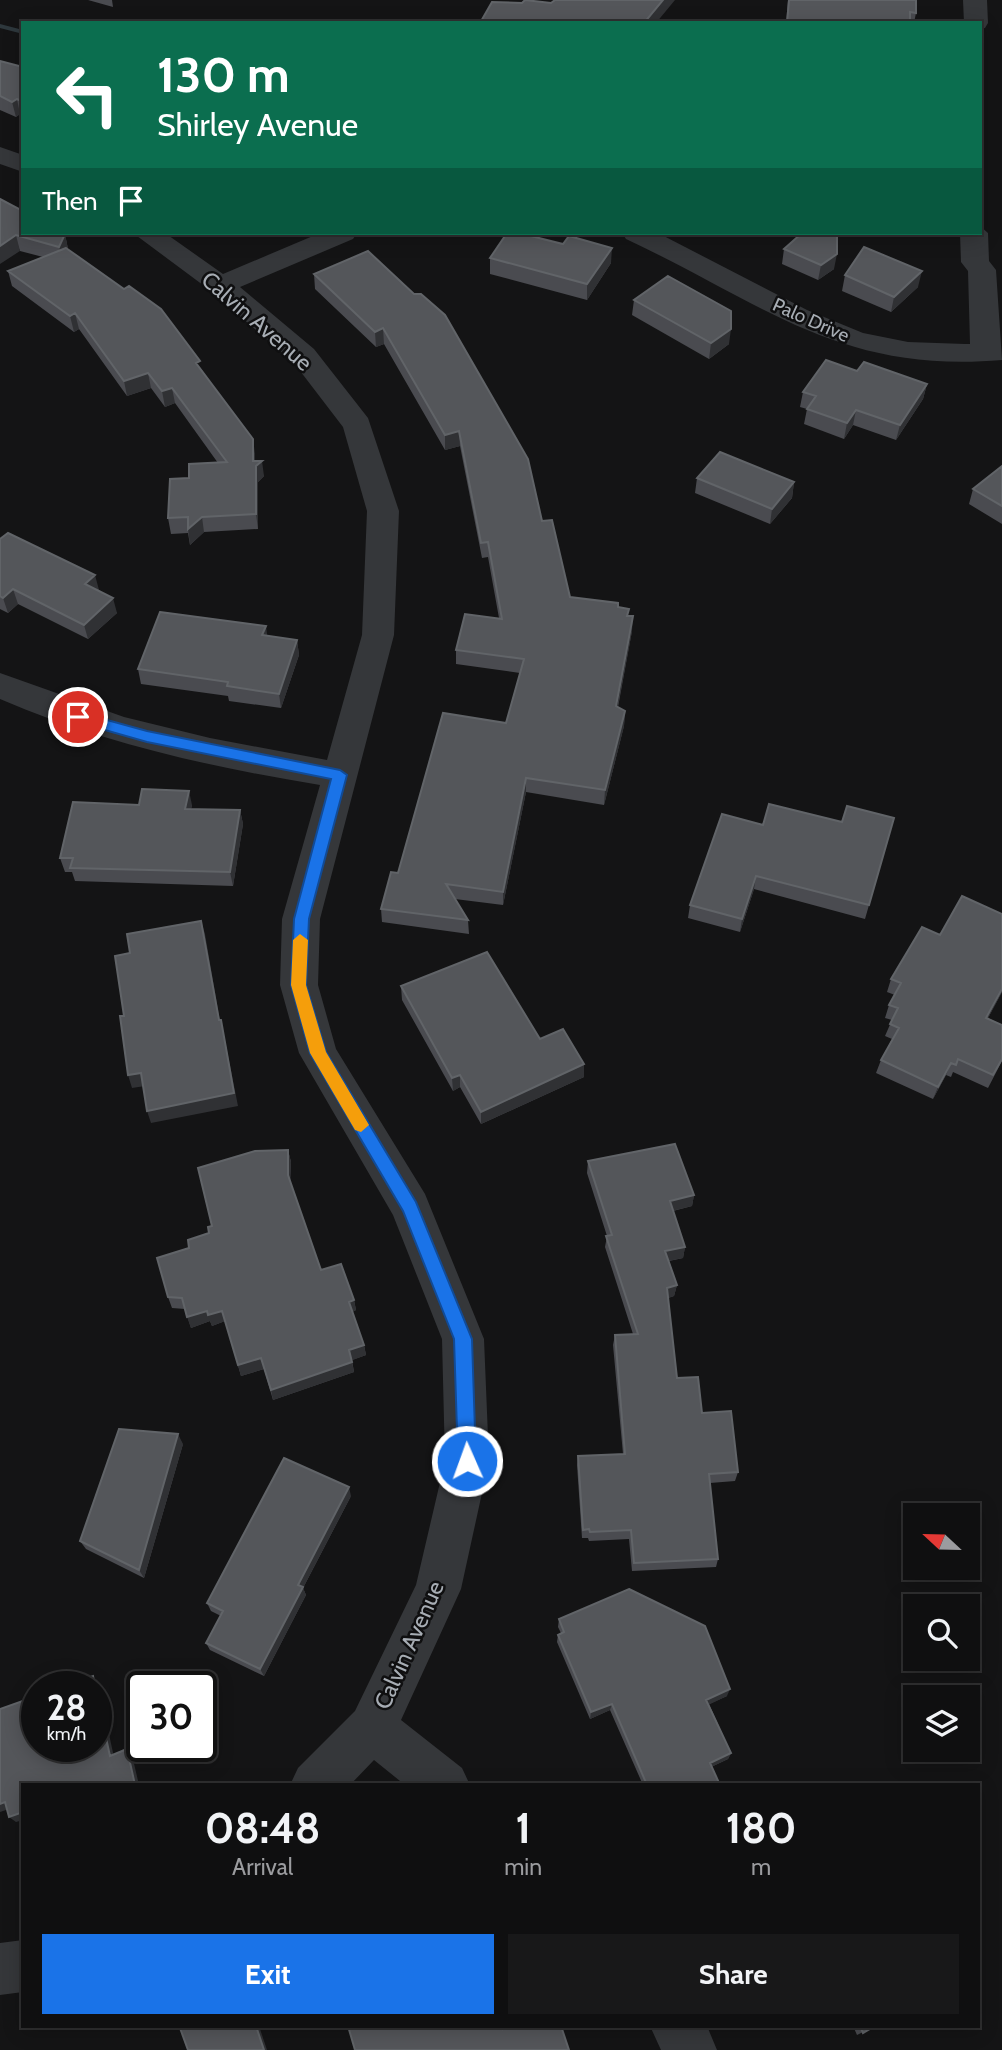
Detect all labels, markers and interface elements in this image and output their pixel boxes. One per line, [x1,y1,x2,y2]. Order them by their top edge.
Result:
text: 130 m [157,45,290,104]
icon: left [42,49,133,140]
text: Shirley Avenue [157,105,358,144]
icon: arrive [112,182,150,220]
text: Then [42,185,98,217]
street label: Calvin Avenue [196,265,318,377]
street label: Palo Drive [769,293,853,347]
pin [48,687,108,747]
icon: arrive [59,698,97,736]
position arrow [430,1424,504,1498]
north arrow [903,1503,980,1580]
map controls [903,1503,980,1762]
street label: Calvin Avenue [368,1576,450,1714]
button: search [903,1594,980,1671]
speed limit sign: 30 [126,1671,217,1762]
button: layers [903,1685,980,1762]
text: 28 [47,1686,86,1729]
text: km/h [47,1723,86,1745]
text: 08:48 [205,1802,320,1854]
text: 1 [515,1802,531,1854]
text: 180 [726,1802,796,1854]
text: Arrival [232,1853,293,1881]
text: min [504,1853,542,1881]
text: m [751,1853,771,1881]
button: Exit [42,1934,494,2014]
button: Share [508,1934,959,2014]

